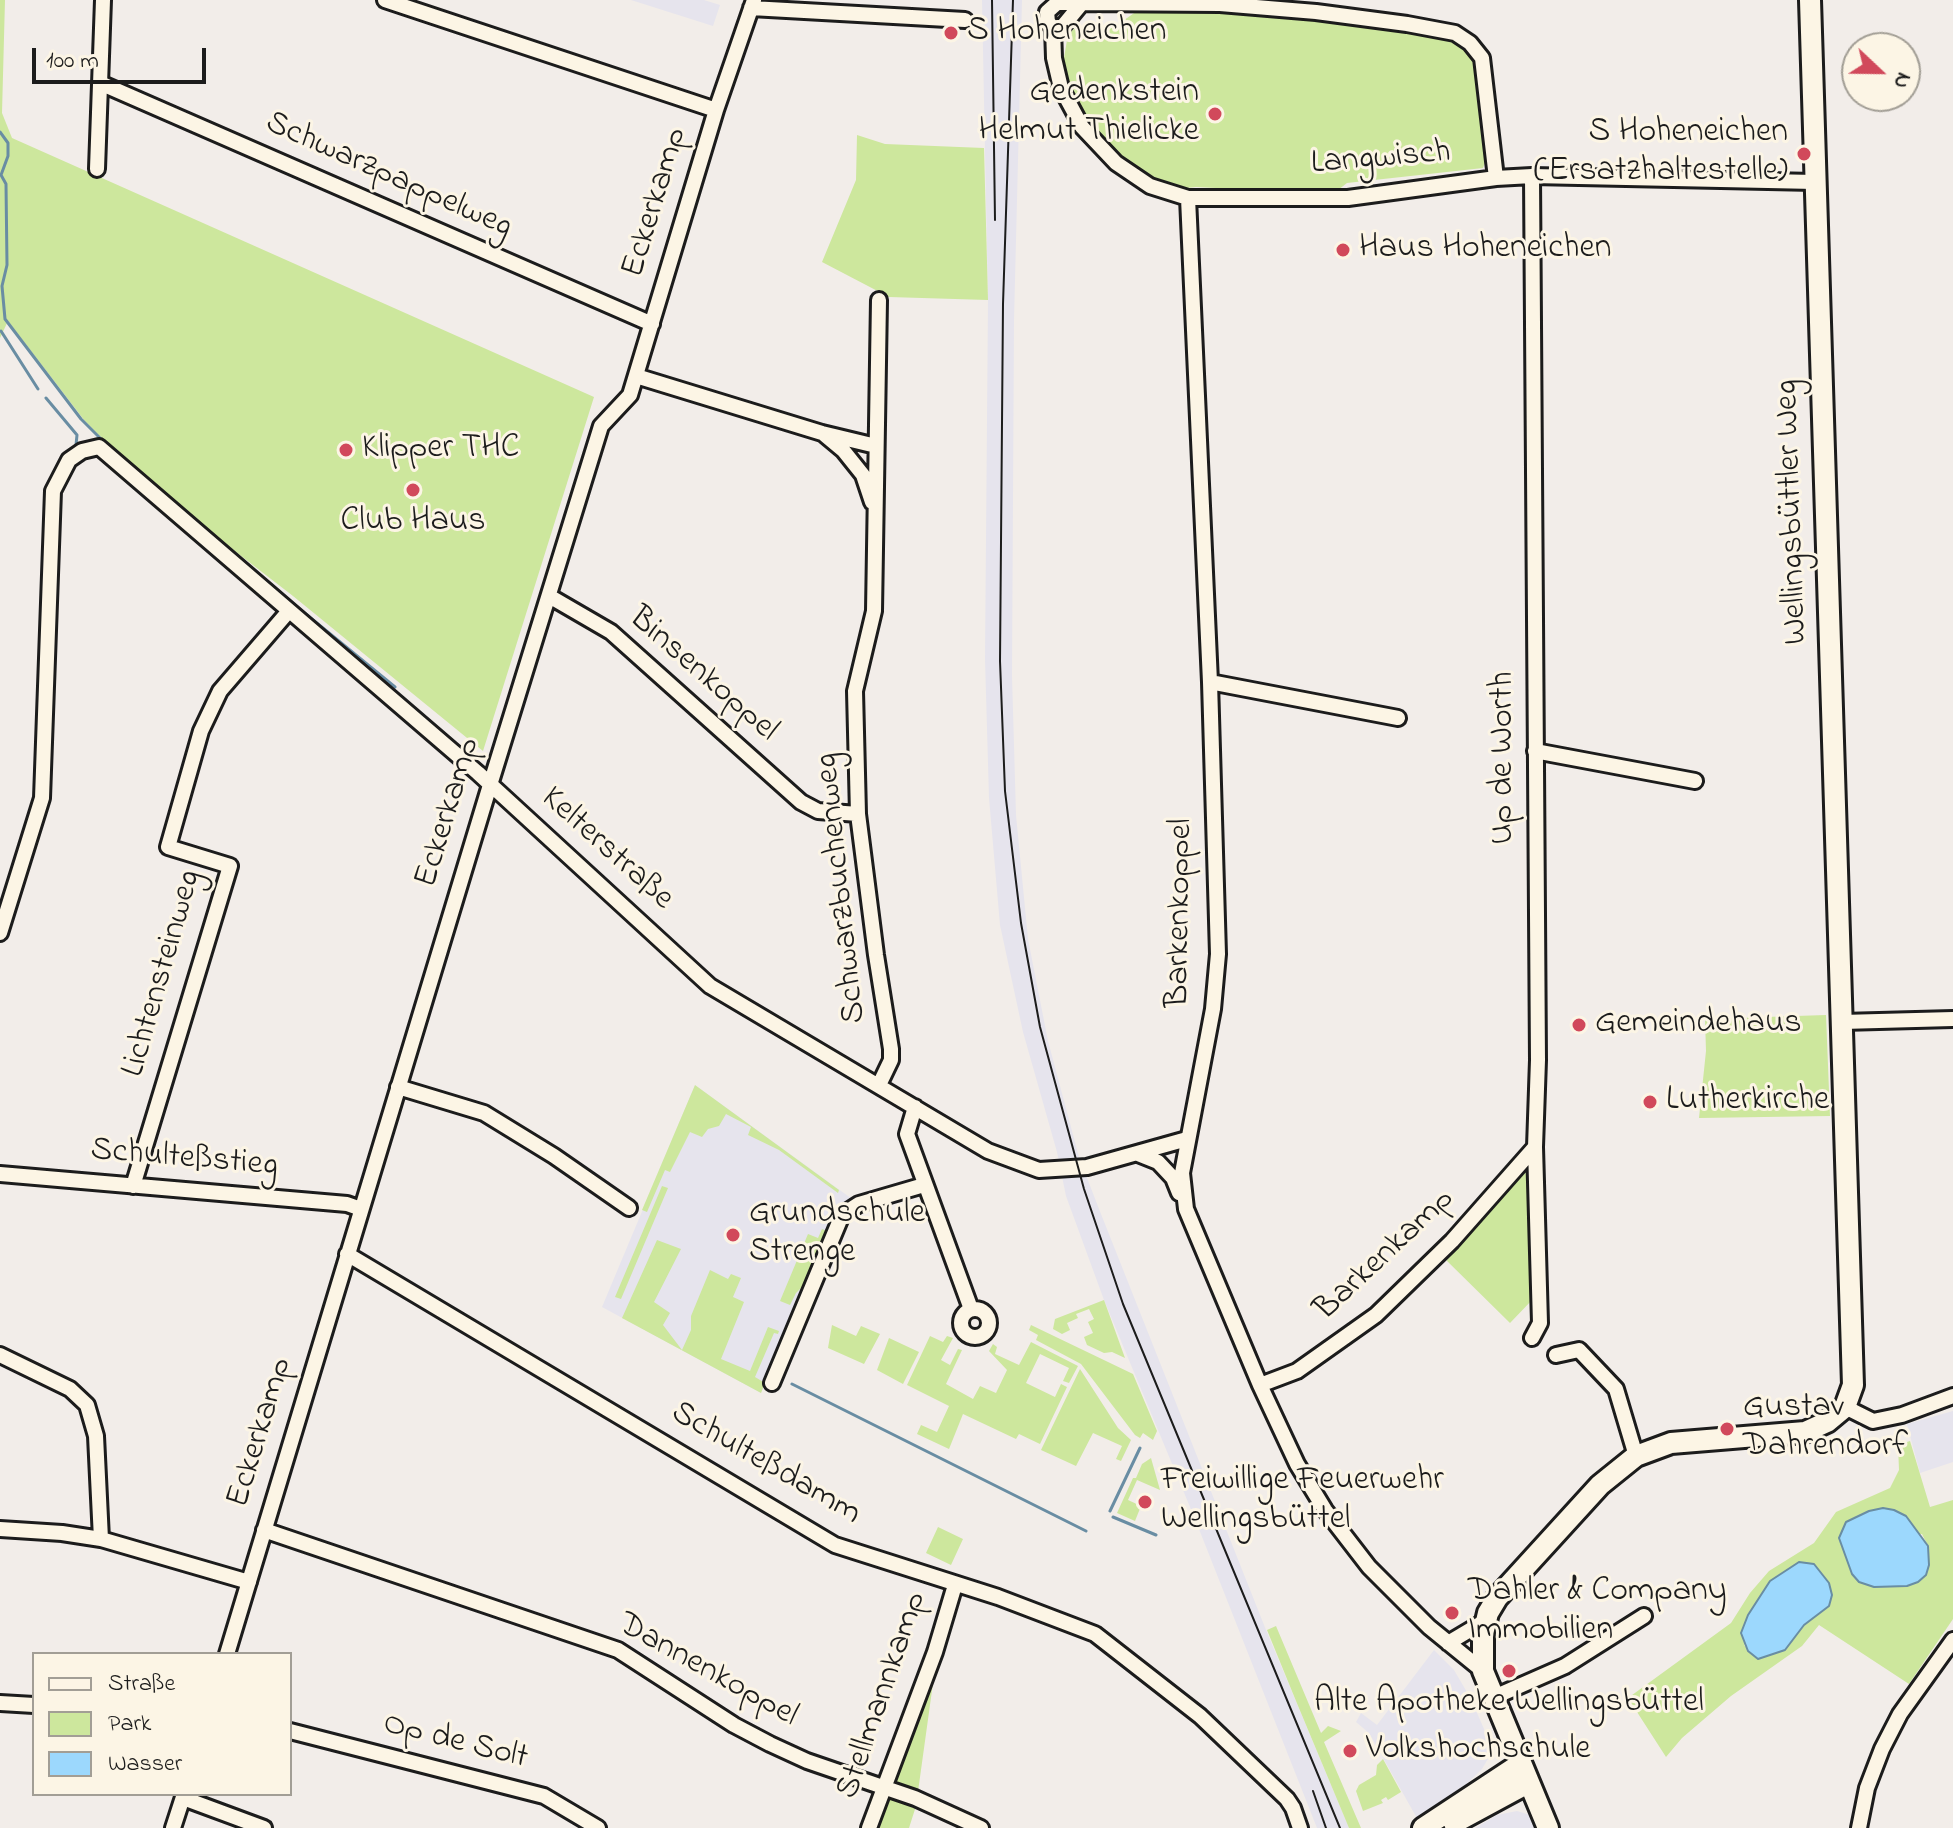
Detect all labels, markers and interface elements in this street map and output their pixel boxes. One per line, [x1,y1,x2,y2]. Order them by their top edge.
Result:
place label: S Hoheneichen [967,13,1166,53]
marker: S Hoheneichen [942,24,960,42]
scale bar [36,32,210,82]
north arrow [1841,32,1921,112]
text: 100 m [46,44,99,79]
text: N [1884,67,1919,93]
place label: Gedenkstein Helmut Thielicke [979,74,1199,154]
street label: Schwarzpappelweg [258,104,518,250]
marker: Gedenkstein Helmut Thielicke [1206,105,1224,123]
place label: S Hoheneichen (Ersatzhaltestelle) [1534,114,1788,194]
street label: Eckerkamp [615,123,699,283]
street label: Langwisch [1309,134,1453,186]
marker: S Hoheneichen (Ersatzhaltestelle) [1795,145,1813,163]
place label: Haus Hoheneichen [1359,230,1611,270]
marker: Haus Hoheneichen [1334,241,1352,259]
street label: Wellingsbüttler Weg [1769,379,1819,645]
place label: Klipper THC [362,430,519,470]
marker: Klipper THC [337,441,355,459]
marker: Club Haus [404,481,422,499]
place label: Club Haus [341,503,485,543]
street label: Binsenkoppel [619,600,785,752]
street label: Up de Worth [1485,671,1525,845]
street label: Eckerkamp [408,733,492,893]
street label: Schwarzbuchenweg [809,751,877,1025]
street label: Kelterstraße [531,780,681,920]
street label: Barkenkoppel [1160,818,1204,1008]
street label: Lichtensteinweg [115,866,213,1082]
place label: Gemeindehaus [1595,1005,1802,1045]
marker: Gemeindehaus [1570,1016,1588,1034]
place label: Lutherkirche [1666,1082,1829,1122]
marker: Lutherkirche [1641,1093,1659,1111]
street label: Schulteßstieg [89,1131,279,1189]
street label: Barkenkamp [1307,1181,1465,1331]
place label: Grundschule Strenge [749,1195,925,1274]
marker: Grundschule Strenge [724,1226,742,1244]
street label: Eckerkamp [220,1353,304,1513]
place label: Gustav Dahrendorf [1743,1389,1908,1468]
street label: Schulteßdamm [663,1394,867,1536]
marker: Gustav Dahrendorf [1718,1420,1736,1438]
place label: Freiwillige Feuerwehr Wellingsbüttel [1161,1462,1444,1542]
marker: Freiwillige Feuerwehr Wellingsbüttel [1136,1493,1154,1511]
place label: Dahler & Company Immobilien [1468,1573,1727,1652]
street label: Stellmannkamp [829,1587,939,1805]
marker: Dahler & Company Immobilien [1443,1604,1461,1622]
street label: Dannenkoppel [610,1606,804,1738]
legend [32,1652,292,1796]
marker: Alte Apotheke Wellingsbüttel [1500,1662,1518,1680]
text: Straße [108,1667,175,1702]
place label: Alte Apotheke Wellingsbüttel [1314,1684,1704,1724]
street label: Op de Solt [378,1705,532,1781]
text: Park [108,1707,151,1742]
place label: Volkshochschule [1366,1731,1590,1771]
marker: Volkshochschule [1341,1742,1359,1760]
text: Wasser [108,1747,182,1782]

